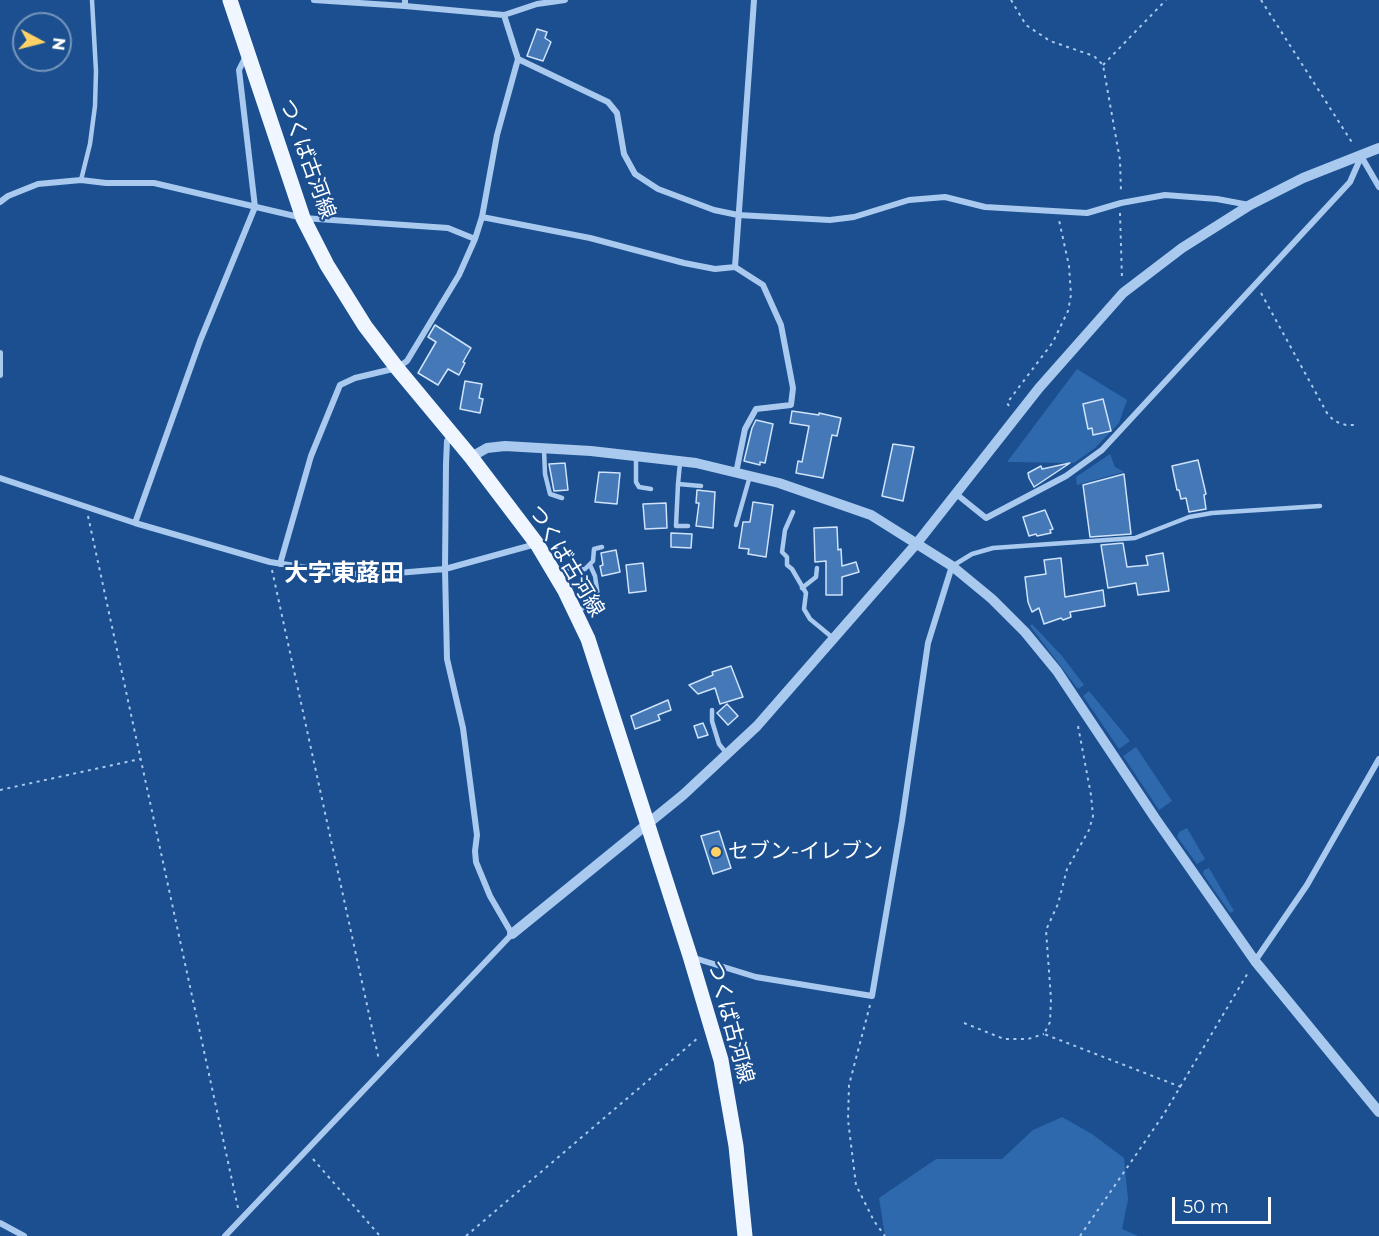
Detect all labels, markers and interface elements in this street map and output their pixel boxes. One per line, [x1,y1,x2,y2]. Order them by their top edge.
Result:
north arrow [12,12,72,72]
text: N [48,36,69,52]
street label: つくば古河線 [274,95,340,223]
street label: つくば古河線 [523,501,609,621]
district label: 大字東蕗田 [284,560,404,588]
place label: セブン-イレブン [728,839,883,865]
marker: セブン-イレブン [709,845,723,859]
street label: つくば古河線 [702,958,758,1086]
scale bar [1175,1185,1274,1223]
text: 50 m [1183,1196,1229,1218]

